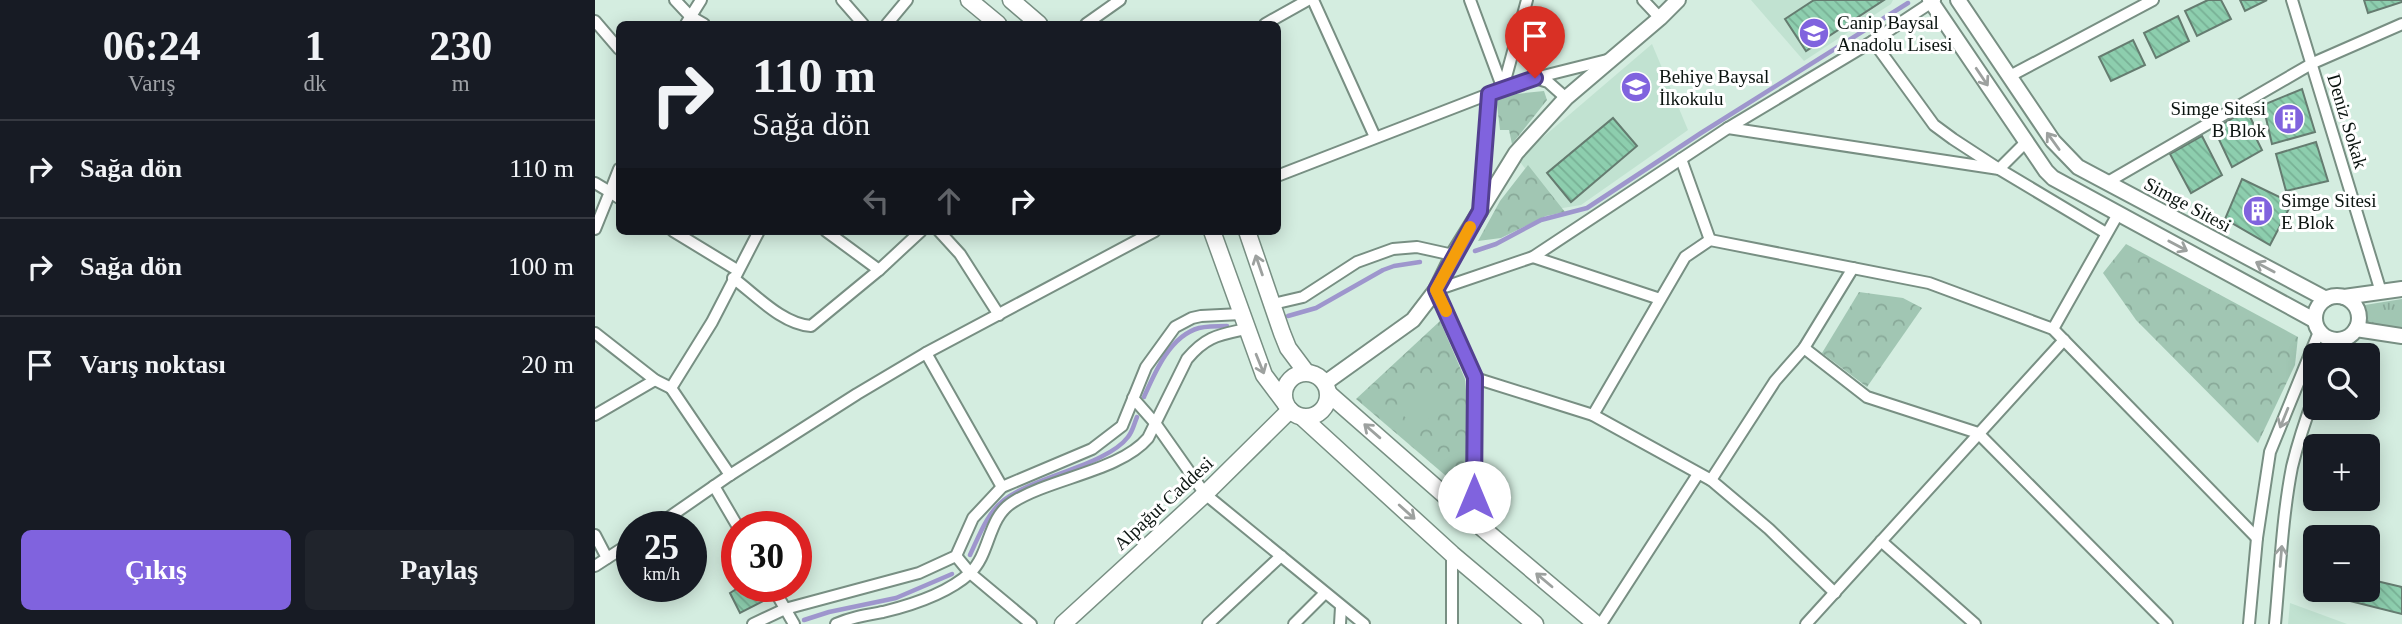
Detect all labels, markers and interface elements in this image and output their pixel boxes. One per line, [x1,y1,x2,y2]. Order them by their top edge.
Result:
pin [1505,6,1565,78]
place label: Canip Baysal Anadolu Lisesi [1837,12,1953,55]
school or university icon: Canip Baysal Anadolu Lisesi [1797,16,1831,50]
icon: arrive [1516,17,1554,55]
text: 06:24 [103,23,201,69]
text: 1 [305,23,326,69]
text: 230 [429,23,492,69]
text: 110 m [752,48,876,103]
icon: right [637,49,728,140]
place label: Behiye Baysal İlkokulu [1659,66,1769,109]
one-way arrow [1974,67,1989,86]
school or university icon: Behiye Baysal İlkokulu [1619,70,1653,104]
text: Varış [128,71,175,96]
text: dk [304,71,327,96]
text: m [452,71,470,96]
street label: Deniz Sokak [2323,71,2372,171]
place label: Simge Sitesi B Blok [2170,98,2266,141]
building icon: Simge Sitesi B Blok [2272,102,2306,136]
text: Sağa dön [752,106,870,142]
one-way arrow [2046,132,2061,151]
icon: right [21,150,59,188]
text: Sağa dön [80,154,182,183]
text: 110 m [509,154,574,183]
street label: Simge Sitesi [2141,173,2235,236]
icon: left [857,182,895,220]
icon: ahead [930,182,968,220]
icon: right [1003,182,1041,220]
place label: Simge Sitesi E Blok [2281,190,2377,233]
building icon: Simge Sitesi E Blok [2241,194,2275,228]
one-way arrow [2167,240,2188,253]
icon: right [21,248,59,286]
text: Sağa dön [80,252,182,281]
text: 100 m [508,252,574,281]
one-way arrow [1252,255,1264,277]
one-way arrow [2256,260,2276,274]
map controls [2303,343,2380,602]
button: search [2303,343,2380,420]
icon: arrive [21,346,59,384]
text: Varış noktası [80,350,226,379]
text: 20 m [521,350,574,379]
one-way arrow [1255,353,1268,375]
one-way arrow [2277,406,2290,428]
one-way arrow [1363,423,1381,439]
button: + [2303,434,2380,511]
street label: Alpağut Caddesi [1110,452,1217,554]
position arrow [1437,460,1511,534]
one-way arrow [1398,504,1415,521]
speed limit sign: 30 [721,511,812,602]
button: − [2303,525,2380,602]
text: 25 [644,528,679,567]
button: Çıkış [21,530,291,610]
button: Paylaş [305,530,574,610]
one-way arrow [2275,545,2288,568]
text: km/h [643,564,680,584]
one-way arrow [1535,572,1553,588]

